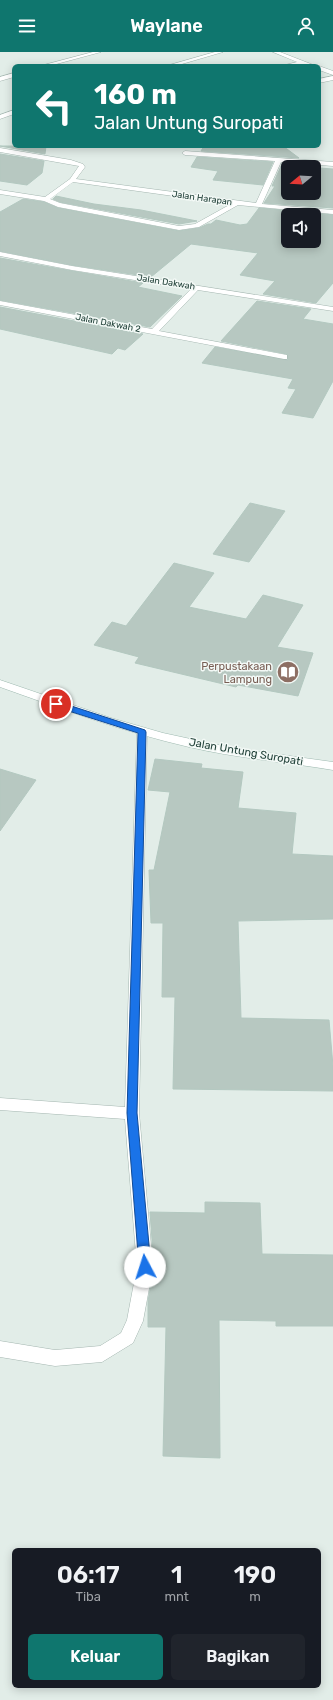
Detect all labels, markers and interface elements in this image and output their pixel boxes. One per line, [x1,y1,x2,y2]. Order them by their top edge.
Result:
icon: menu [16,15,38,37]
text: Waylane [130,15,203,37]
icon: person [295,15,317,37]
text: 160 m [94,78,177,111]
icon: left [28,80,80,132]
text: Jalan Untung Suropati [94,112,283,134]
north arrow [281,160,321,200]
map controls [281,160,321,248]
street label: Jalan Harapan [171,189,233,207]
button: sound [281,208,321,248]
street label: Jalan Dakwah [136,272,196,292]
street label: Jalan Dakwah 2 [75,312,141,334]
library icon: Perpustakaan Lampung [275,659,301,685]
place label: Perpustakaan Lampung [201,660,272,686]
pin [39,687,73,721]
icon: arrive [45,693,67,715]
street label: Jalan Untung Suropati [188,736,304,768]
position arrow [124,1246,166,1288]
text: 06:17 [57,1561,120,1589]
text: 1 [171,1561,182,1589]
text: 190 [234,1561,276,1589]
text: Tiba [75,1589,101,1604]
text: mnt [164,1589,189,1604]
text: m [249,1589,261,1604]
button: Keluar [28,1634,163,1680]
button: Bagikan [171,1634,305,1680]

